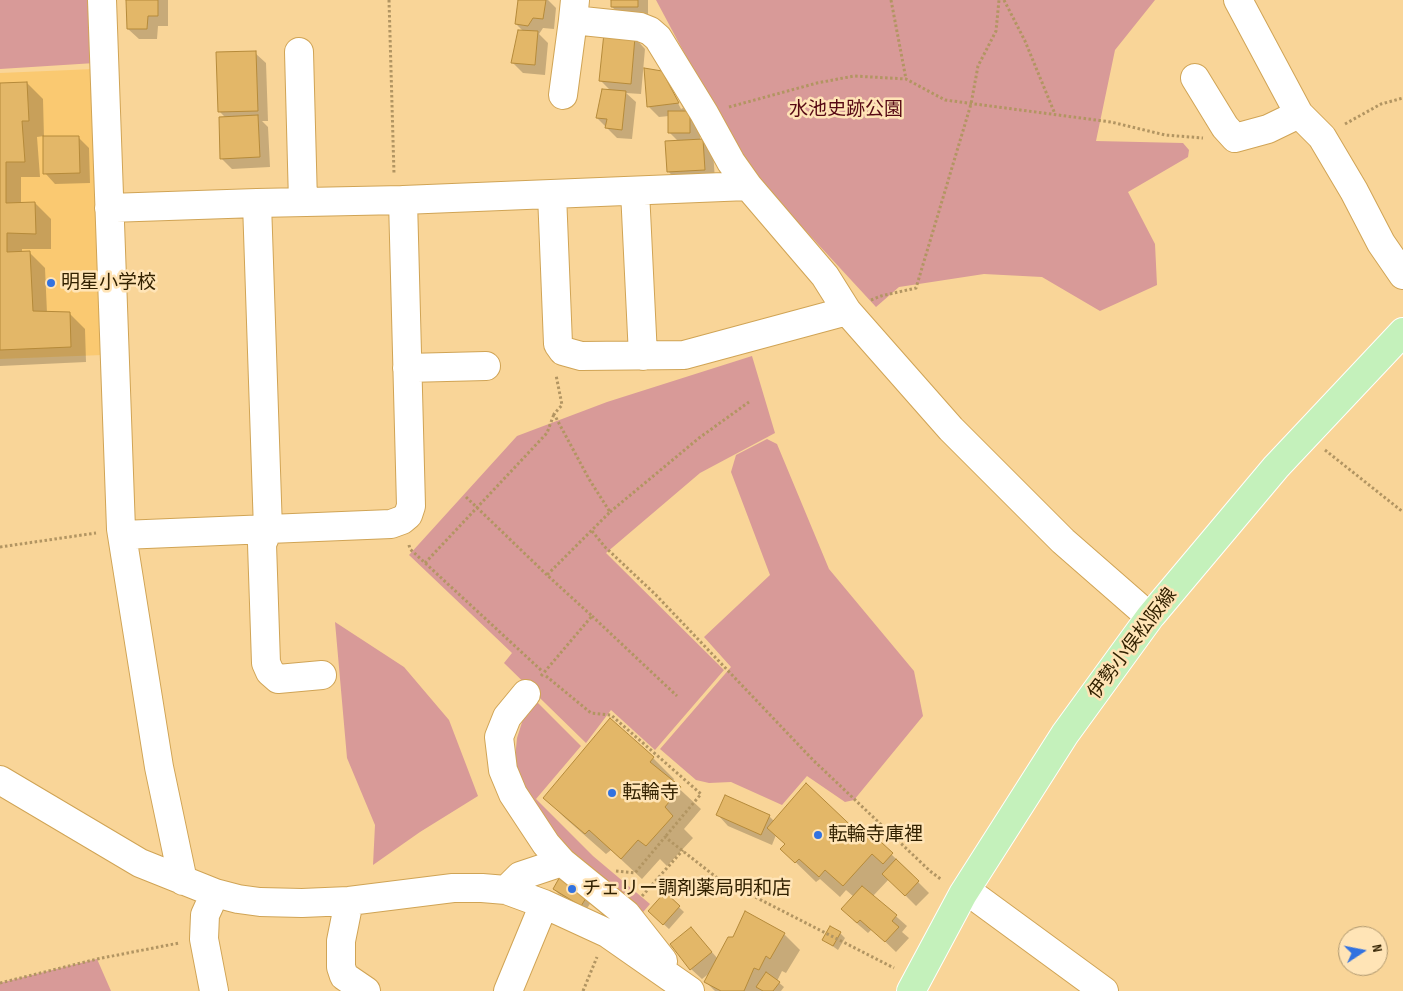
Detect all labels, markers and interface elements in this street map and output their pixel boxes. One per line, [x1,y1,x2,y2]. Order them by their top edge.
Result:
park label: 水池史跡公園 [789,99,903,121]
place label: 明星小学校 [61,272,156,294]
marker: 明星小学校 [45,277,57,289]
street label: 伊勢小俣松阪線 [1084,584,1182,704]
place label: 転輪寺 [622,782,679,804]
marker: 転輪寺 [606,787,618,799]
place label: 転輪寺庫裡 [828,824,923,846]
marker: 転輪寺庫裡 [812,829,824,841]
place label: チェリー調剤薬局明和店 [582,878,791,900]
marker: チェリー調剤薬局明和店 [566,883,578,895]
north arrow [1338,926,1388,976]
text: N [1368,943,1386,954]

